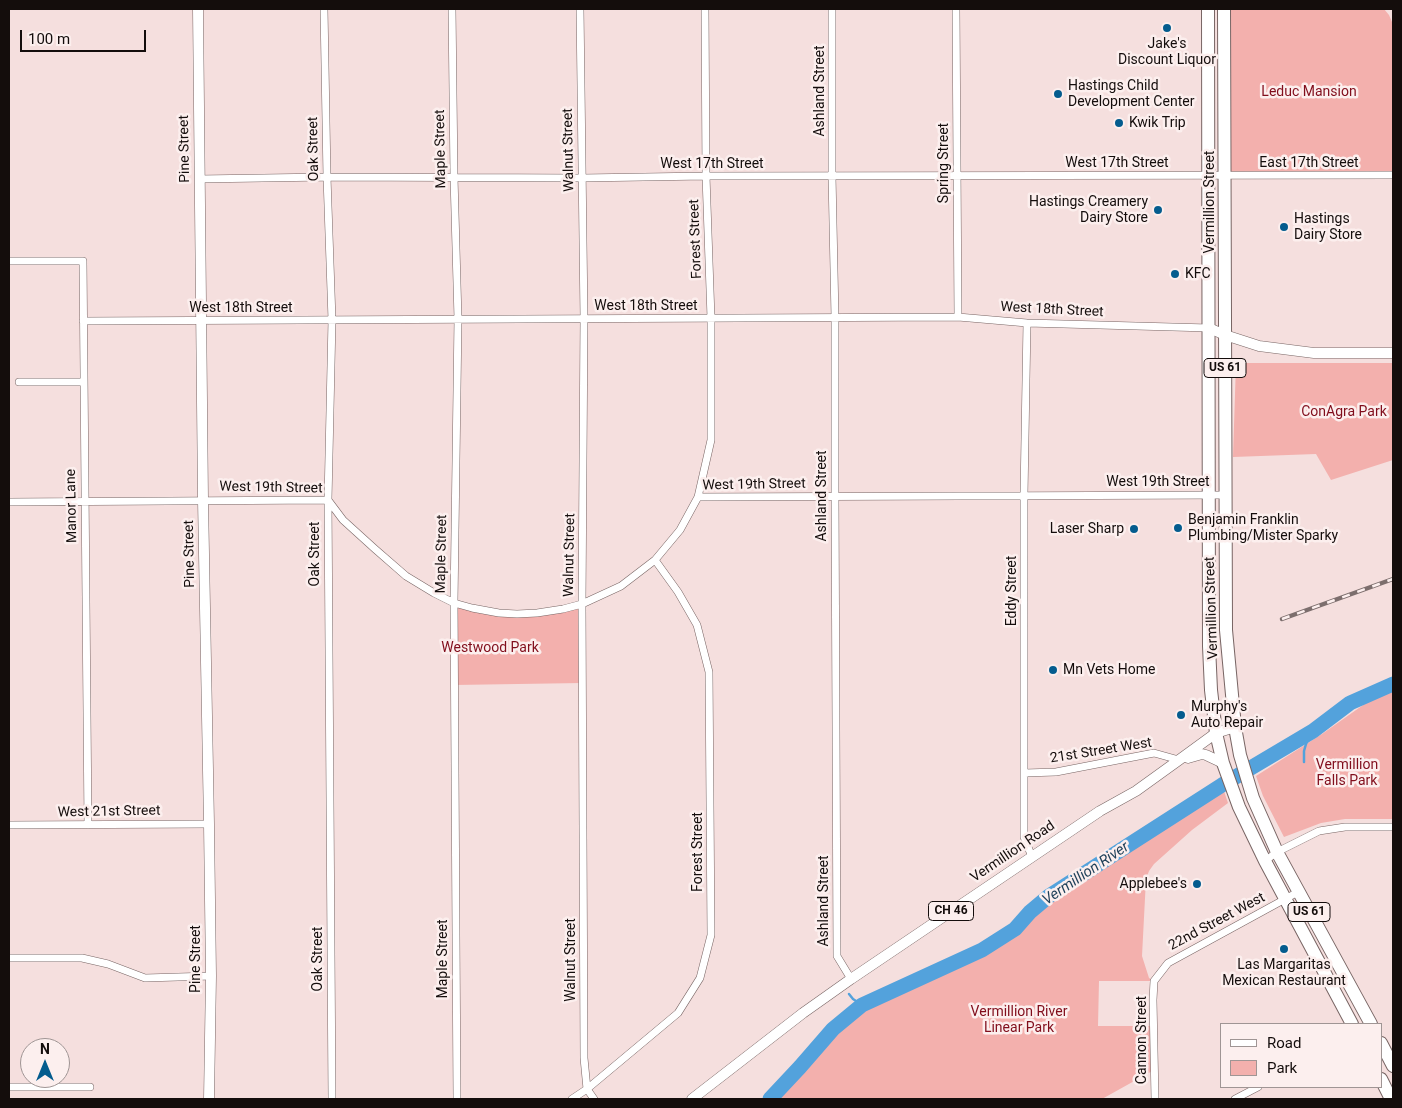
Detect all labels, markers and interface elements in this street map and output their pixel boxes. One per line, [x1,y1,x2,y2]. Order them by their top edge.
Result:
scale bar [22,20,149,52]
marker: Jake's Discount Liquor [1161,22,1173,34]
text: 100 m [28,30,70,48]
place label: Jake's Discount Liquor [1118,36,1216,68]
street label: Ashland Street [812,45,828,137]
place label: Hastings Child Development Center [1068,78,1194,110]
park label: Leduc Mansion [1261,84,1357,100]
marker: Hastings Child Development Center [1052,88,1064,100]
street label: Walnut Street [560,108,578,192]
street label: Maple Street [432,109,450,189]
street label: Pine Street [176,115,194,183]
place label: Kwik Trip [1129,115,1186,131]
street label: Oak Street [305,116,323,182]
marker: Kwik Trip [1113,117,1125,129]
street label: Spring Street [936,123,952,203]
street label: Vermillion Street [1202,151,1218,253]
street label: West 17th Street [1065,155,1169,171]
street label: East 17th Street [1259,155,1359,171]
street label: West 17th Street [660,156,764,172]
place label: Hastings Creamery Dairy Store [1029,194,1148,226]
street label: Forest Street [686,199,706,279]
marker: Hastings Creamery Dairy Store [1152,204,1164,216]
place label: Hastings Dairy Store [1294,211,1362,243]
marker: Hastings Dairy Store [1278,221,1290,233]
place label: KFC [1185,266,1211,282]
marker: KFC [1169,268,1181,280]
street label: West 18th Street [594,298,698,314]
street label: West 18th Street [1000,299,1104,321]
street label: West 18th Street [189,300,293,316]
road number: US 61 [1204,358,1246,378]
park label: ConAgra Park [1301,404,1387,420]
street label: Ashland Street [814,450,830,542]
street label: Manor Lane [63,469,81,543]
street label: West 19th Street [1106,474,1210,490]
street label: West 19th Street [702,476,806,494]
street label: West 19th Street [219,479,323,497]
place label: Benjamin Franklin Plumbing/Mister Sparky [1188,512,1338,544]
street label: Walnut Street [561,513,579,597]
street label: Maple Street [433,514,451,594]
street label: Pine Street [181,520,199,588]
place label: Laser Sharp [1050,521,1124,537]
street label: Oak Street [307,522,323,586]
marker: Benjamin Franklin Plumbing/Mister Sparky [1172,522,1184,534]
marker: Laser Sharp [1128,523,1140,535]
street label: Eddy Street [1004,556,1020,626]
street label: Vermillion Street [1202,556,1222,660]
park label: Westwood Park [441,640,539,656]
place label: Mn Vets Home [1063,662,1155,678]
marker: Mn Vets Home [1047,664,1059,676]
place label: Murphy's Auto Repair [1191,699,1263,732]
marker: Murphy's Auto Repair [1175,709,1187,721]
street label: 21st Street West [1049,735,1153,767]
park label: Vermillion Falls Park [1316,757,1378,790]
street label: West 21st Street [57,803,161,821]
street label: Forest Street [690,812,706,892]
street label: Vermillion Road [968,818,1058,886]
water label: Vermillion River [1039,838,1133,910]
street label: Ashland Street [816,855,832,947]
place label: Applebee's [1120,876,1187,892]
marker: Applebee's [1191,878,1203,890]
street label: 22nd Street West [1166,890,1268,954]
road number: CH 46 [928,901,974,920]
road number: US 61 [1288,902,1330,922]
street label: Walnut Street [563,918,579,1002]
street label: Maple Street [435,920,451,998]
street label: Pine Street [188,925,204,993]
street label: Oak Street [310,927,326,991]
marker: Las Margaritas Mexican Restaurant [1278,943,1290,955]
place label: Las Margaritas Mexican Restaurant [1222,957,1346,990]
street label: Cannon Street [1134,996,1150,1084]
park label: Vermillion River Linear Park [971,1004,1067,1036]
legend [1220,1023,1382,1088]
text: Road [1267,1034,1301,1052]
north arrow [20,1038,70,1088]
text: N [40,1041,50,1057]
text: Park [1267,1059,1297,1077]

